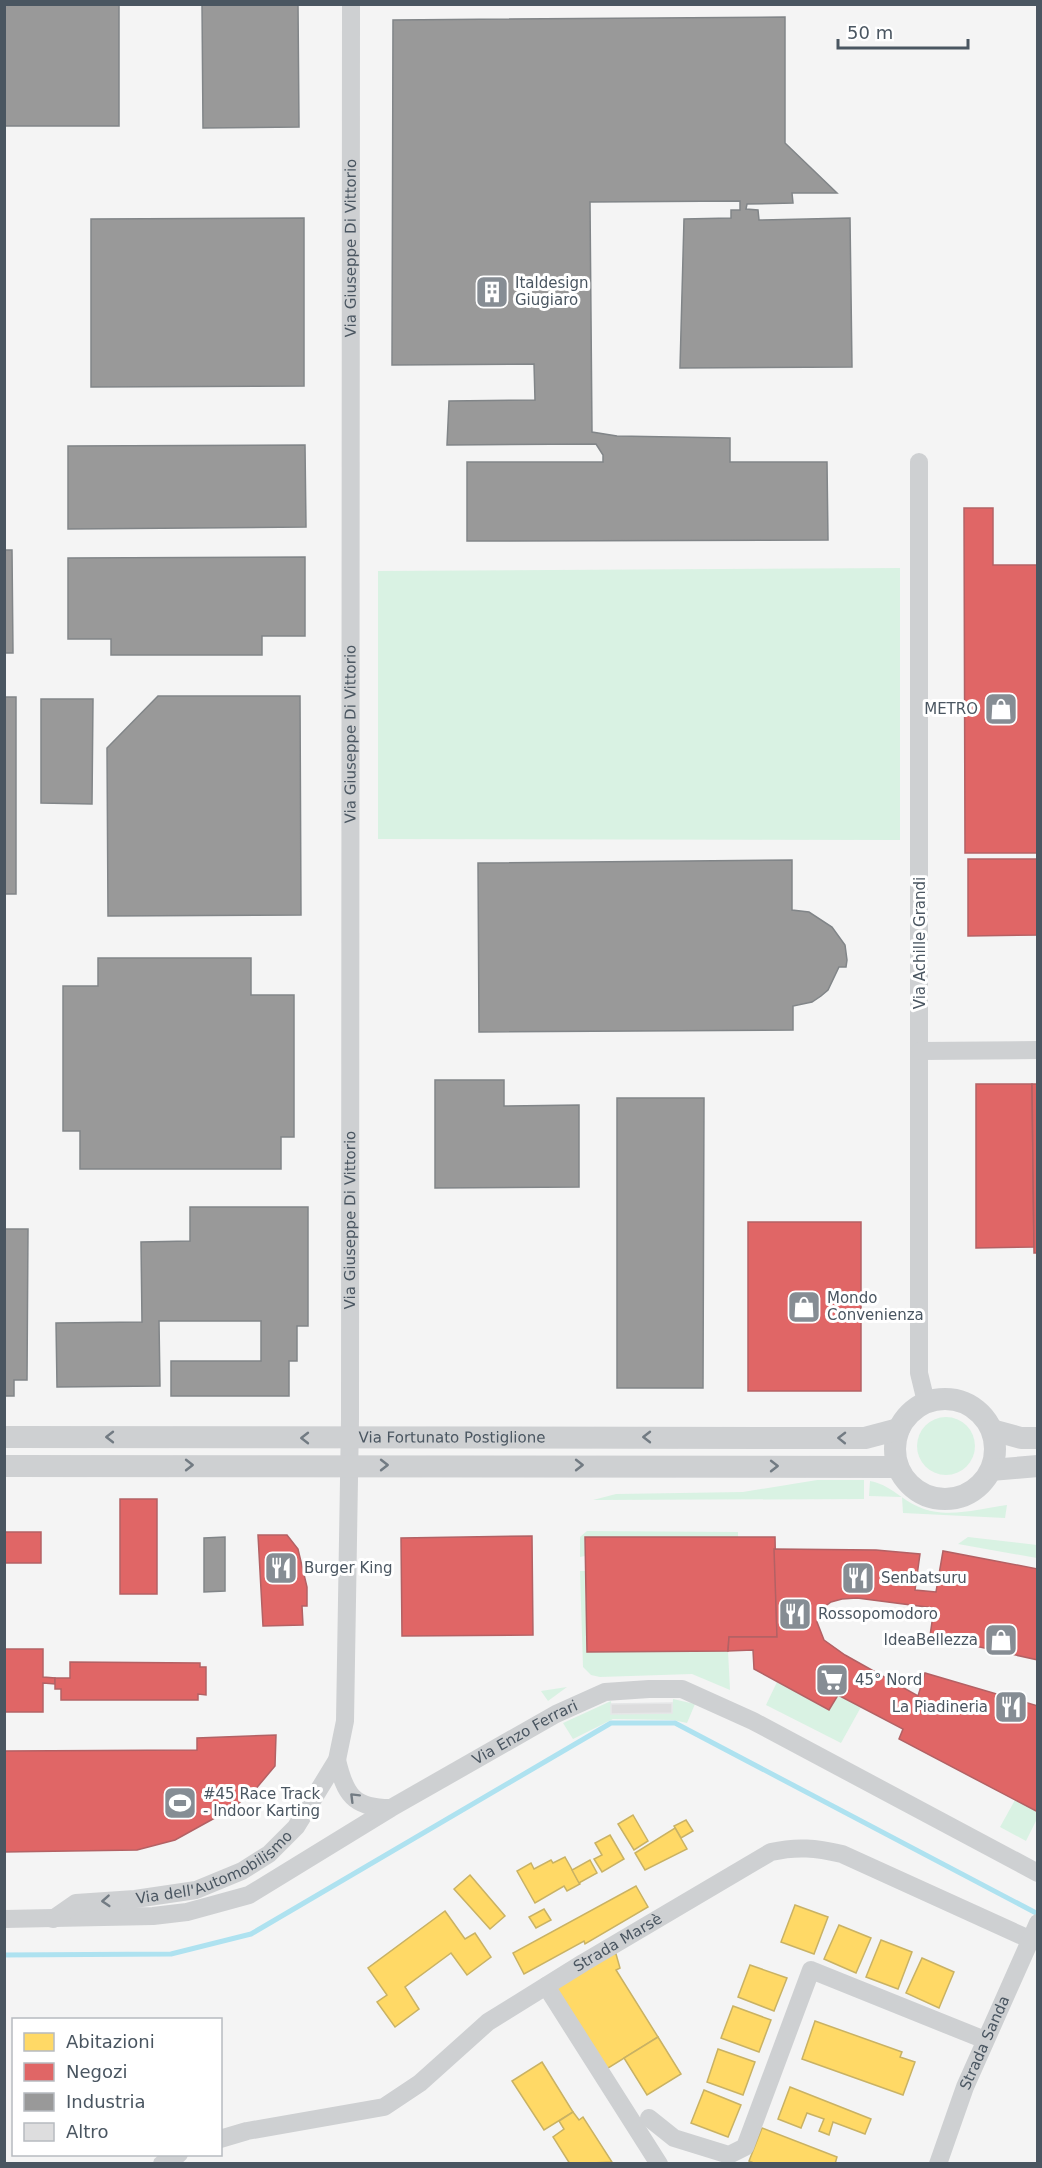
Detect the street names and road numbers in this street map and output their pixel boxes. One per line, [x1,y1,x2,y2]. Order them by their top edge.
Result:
street label: Via Giuseppe Di Vittorio [342,159,360,337]
street label: Via Giuseppe Di Vittorio [341,645,360,823]
street label: Via Achille Grandi [911,877,929,1009]
street label: Via Giuseppe Di Vittorio [341,1131,359,1309]
street label: Via Fortunato Postiglione [359,1428,545,1447]
street label: Via Enzo Ferrari [469,1696,581,1769]
street label: Via dell'Automobilismo [135,1827,296,1908]
street label: Strada Marsè [570,1909,665,1976]
street label: Strada Sanda [956,1993,1014,2093]

